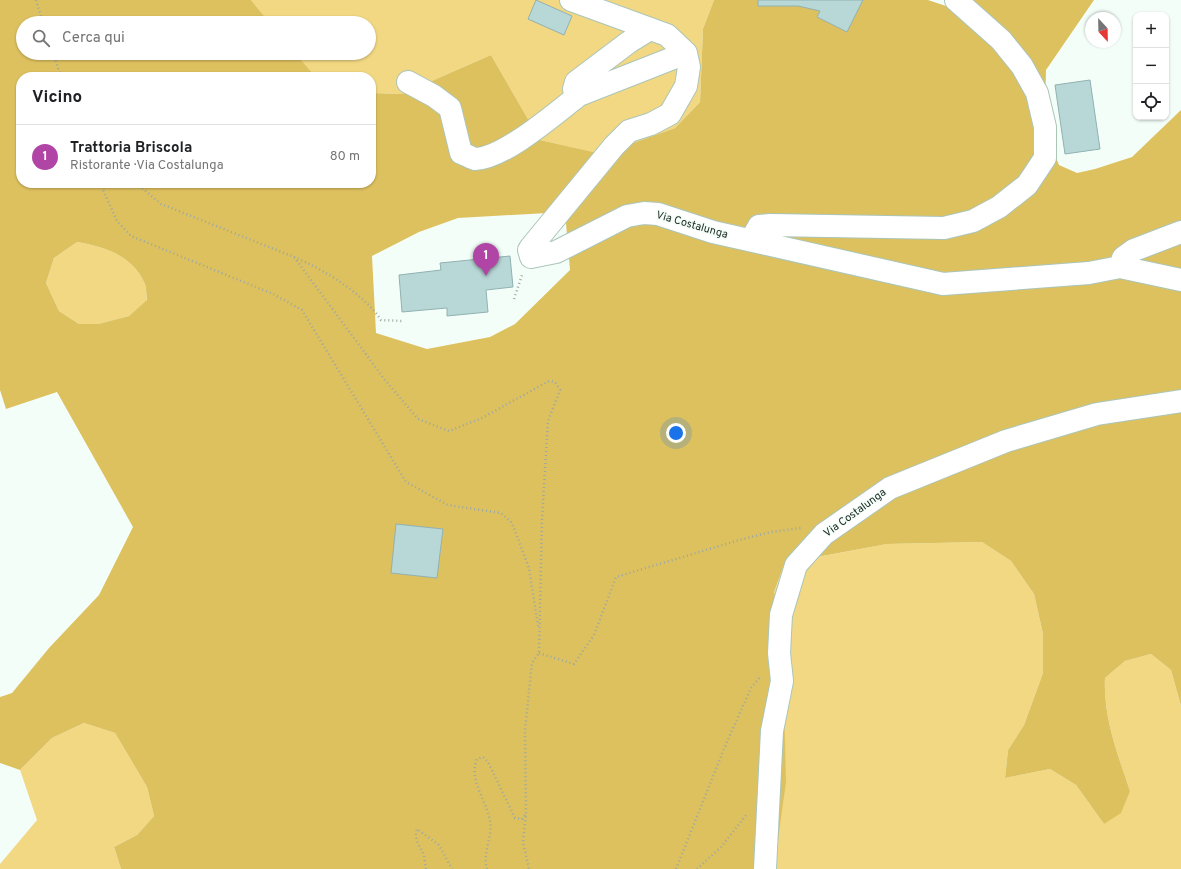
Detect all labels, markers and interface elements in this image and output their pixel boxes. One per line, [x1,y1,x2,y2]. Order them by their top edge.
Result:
north arrow [1085,12,1121,48]
map controls [1133,12,1169,120]
button: + [1133,12,1169,48]
search box [16,16,376,60]
icon: search [30,27,52,49]
text: Cerca qui [62,29,125,48]
button: − [1133,48,1169,84]
button: locate [1133,84,1169,120]
text: Vicino [32,87,82,109]
text: Trattoria Briscola [70,139,192,158]
text: 1 [42,149,48,165]
text: 80 m [330,149,360,165]
text: Ristorante · Via Costalunga [70,158,224,174]
street label: Via Costalunga [655,208,730,242]
pin: 1 [473,243,499,276]
your location [666,423,686,443]
street label: Via Costalunga [821,485,889,540]

